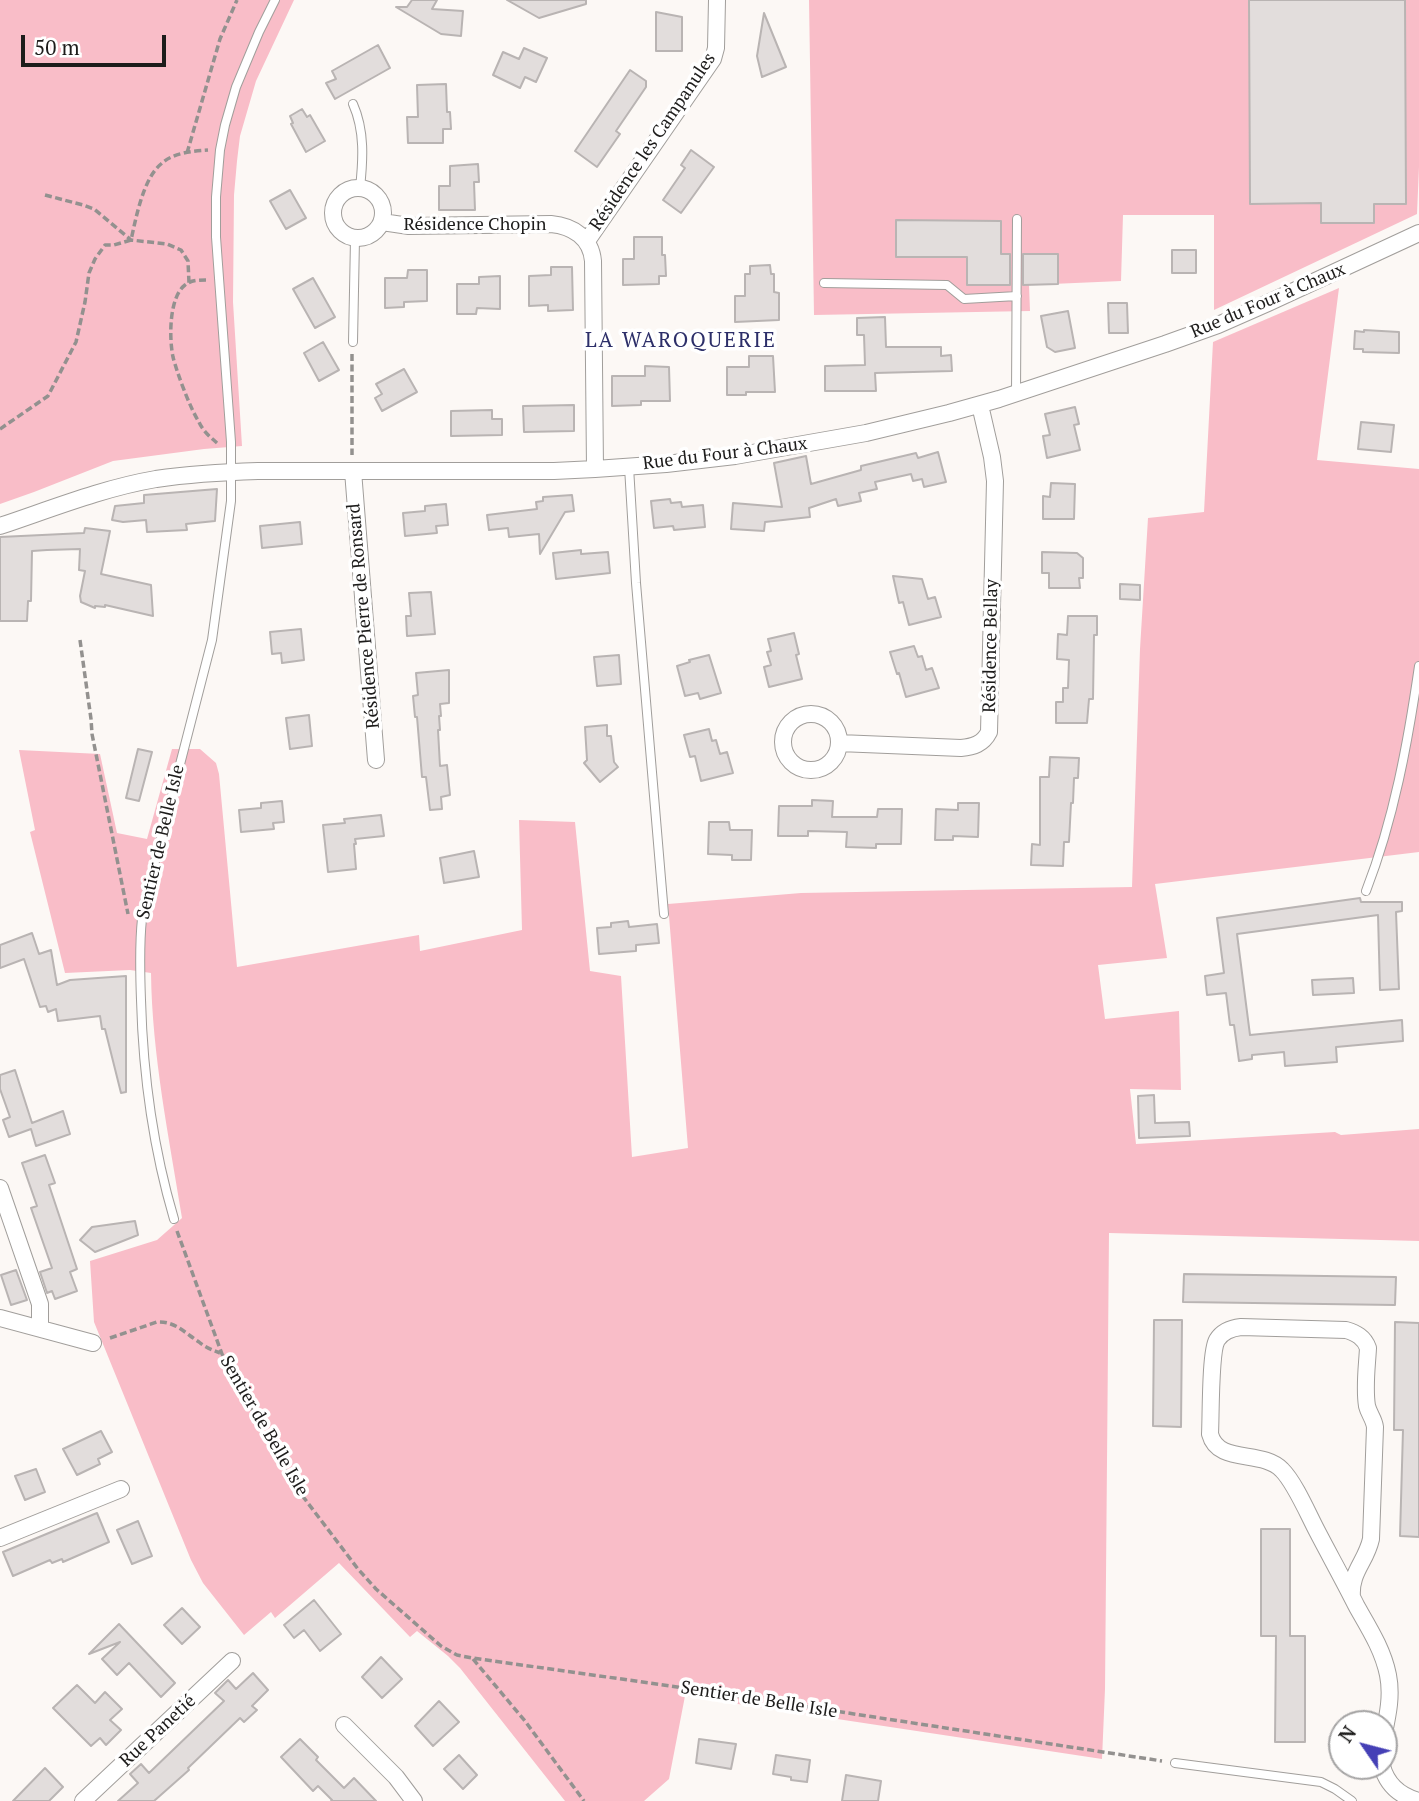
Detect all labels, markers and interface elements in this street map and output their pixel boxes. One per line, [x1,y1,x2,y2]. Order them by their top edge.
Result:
scale bar [24,21,170,65]
text: 50 m [34,33,80,61]
street label: Résidence les Campanules [585,49,721,235]
street label: Résidence Chopin [403,214,547,236]
street label: Rue du Four à Chaux [1188,259,1348,343]
district label: LA WAROQUERIE [587,328,775,354]
street label: Rue du Four à Chaux [641,433,809,475]
street label: Résidence Pierre de Ronsard [343,502,385,730]
street label: Résidence Bellay [979,579,1003,713]
street label: Sentier de Belle Isle [133,762,189,922]
street label: Sentier de Belle Isle [215,1352,313,1500]
street label: Sentier de Belle Isle [679,1677,839,1723]
street label: Rue Panetié [116,1690,200,1772]
north arrow [1328,1710,1398,1780]
text: N [1333,1721,1361,1747]

